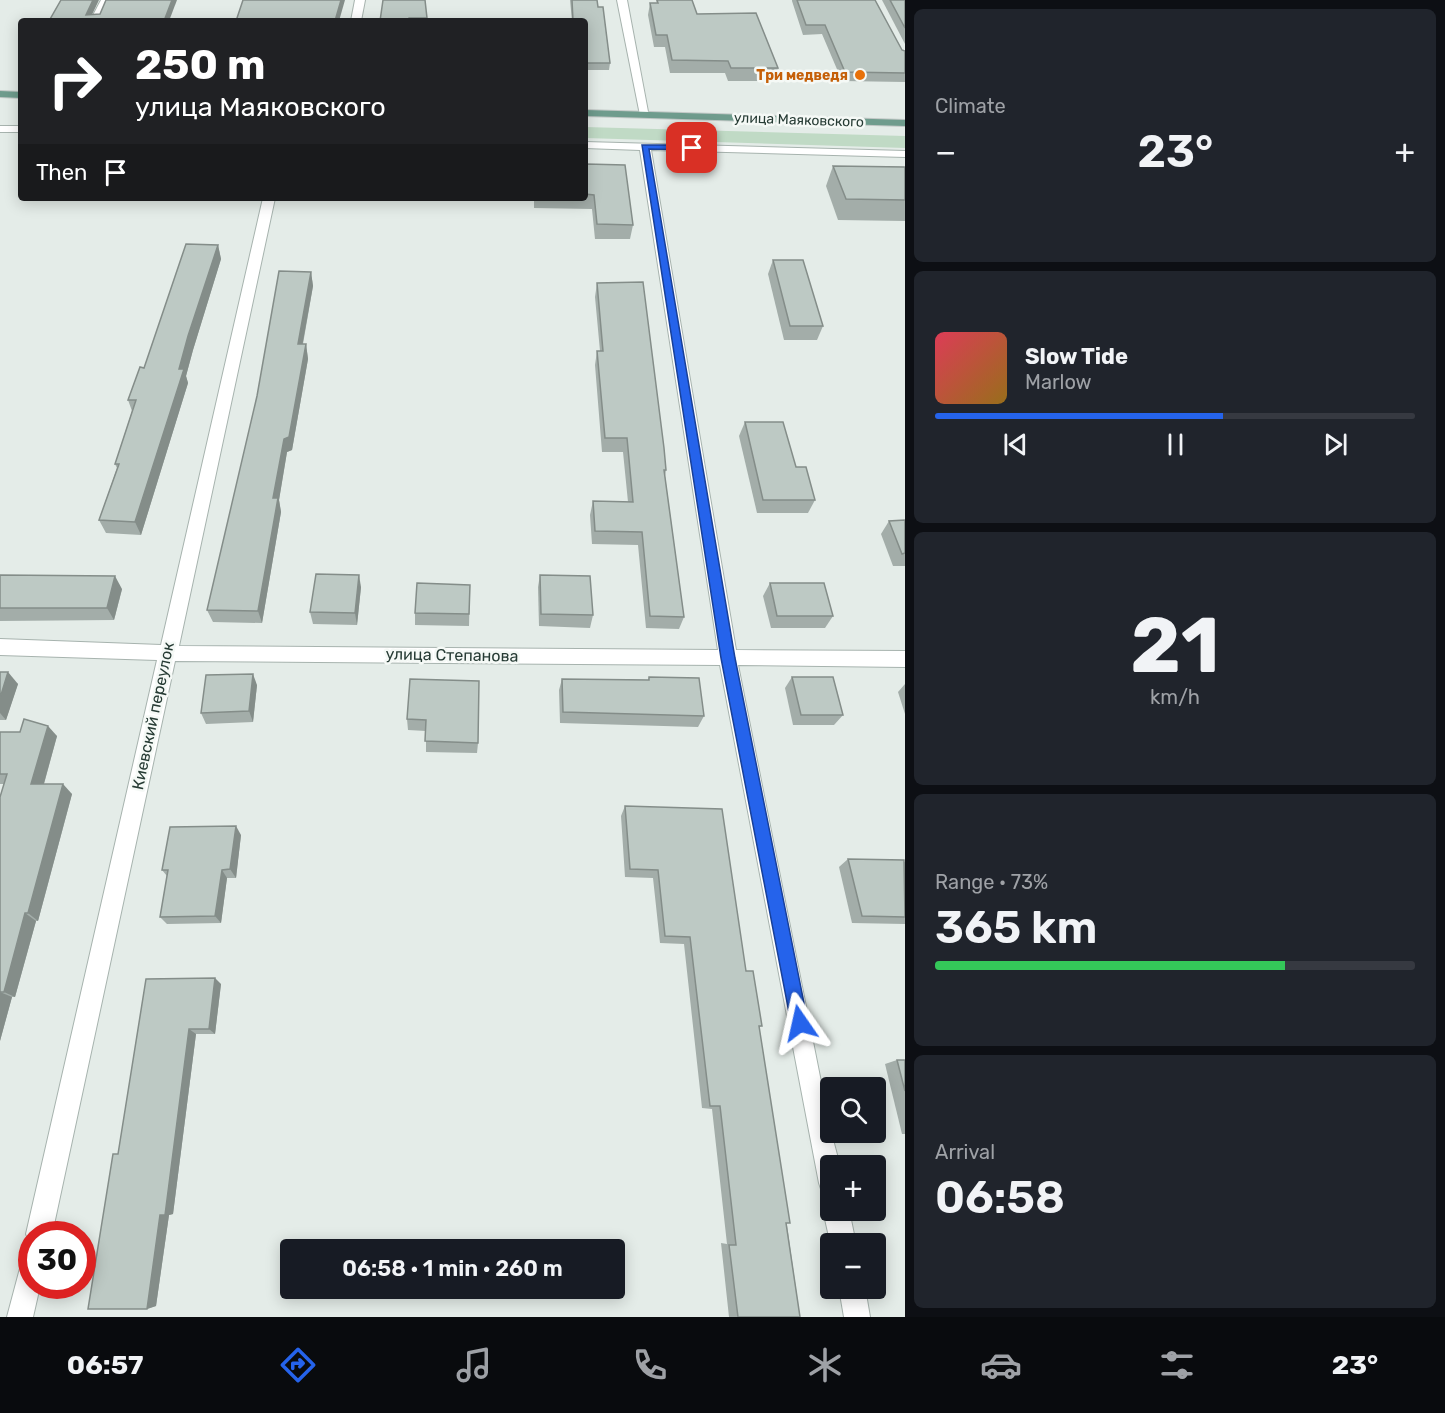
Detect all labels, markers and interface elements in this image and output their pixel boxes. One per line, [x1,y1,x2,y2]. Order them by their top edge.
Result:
text: 250 m [135,40,265,90]
icon: right [36,42,114,120]
place label: Три медведя [756,67,848,84]
marker: Три медведя [853,68,867,82]
text: улица Маяковского [135,91,386,123]
text: Climate [935,94,1006,118]
street label: улица Маяковского [734,109,864,131]
pin [666,122,717,173]
text: 23° [1138,125,1213,178]
icon: arrive [675,131,708,164]
text: − [935,132,956,171]
text: + [1394,132,1415,171]
icon: arrive [99,156,132,189]
text: Then [36,159,87,186]
text: Slow Tide [1025,343,1128,370]
text: Marlow [1025,370,1092,394]
icon: previous [999,428,1032,461]
icon: pause [1159,428,1192,461]
icon: next [1319,428,1352,461]
text: 21 [1130,599,1220,692]
street label: Киевский переулок [128,640,178,792]
street label: улица Степанова [385,644,519,666]
text: km/h [1150,685,1200,709]
text: Range · 73% [935,870,1048,894]
text: 365 km [935,901,1098,954]
position arrow [768,991,832,1055]
map controls [820,1077,886,1299]
button: search [820,1077,886,1143]
text: Arrival [935,1140,995,1164]
button: + [820,1155,886,1221]
text: 06:58 [935,1171,1065,1224]
speed limit sign: 30 [18,1221,96,1299]
button: − [820,1233,886,1299]
text: 06:58 · 1 min · 260 m [342,1255,563,1282]
icon: directions [277,1344,319,1386]
icon: music [453,1344,495,1386]
icon: phone [629,1344,671,1386]
icon: climate [804,1344,846,1386]
icon: car [980,1344,1022,1386]
icon: filters [1156,1344,1198,1386]
text: 06:57 [67,1349,144,1381]
text: 23° [1332,1349,1378,1381]

